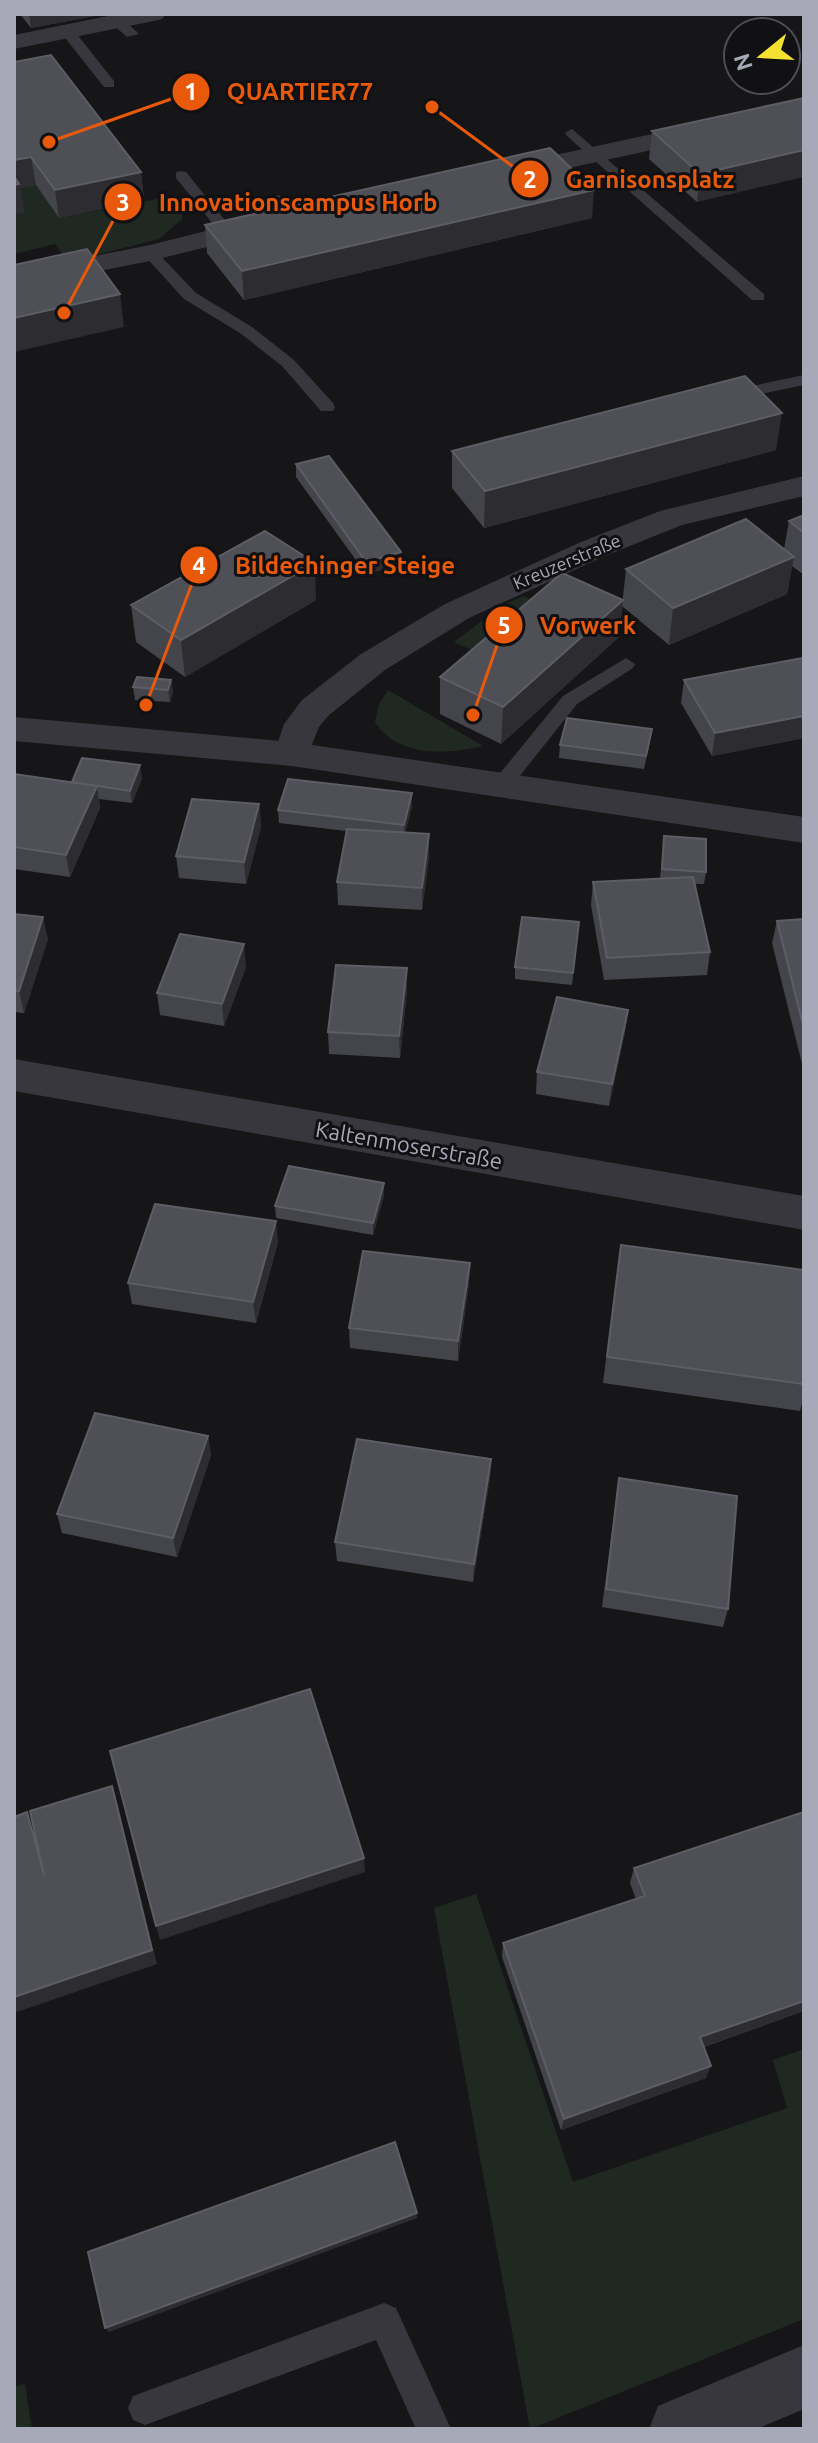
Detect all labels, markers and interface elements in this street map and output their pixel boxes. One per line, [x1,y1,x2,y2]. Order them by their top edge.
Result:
north arrow [722,16,802,96]
text: N [728,51,757,74]
callout: QUARTIER77 [171,68,390,116]
text: 1 [184,78,198,105]
text: QUARTIER77 [227,78,373,105]
callout: Garnisonsplatz [510,155,750,203]
text: 2 [523,166,537,193]
text: Garnisonsplatz [566,166,734,193]
callout: Innovationscampus Horb [103,178,453,226]
text: 3 [116,189,130,216]
text: Innovationscampus Horb [159,189,437,216]
street label: Kreuzerstraße [510,529,623,593]
callout: Bildechinger Steige [179,541,471,589]
text: 4 [192,552,206,579]
text: Bildechinger Steige [235,552,455,579]
callout: Vorwerk [484,601,653,649]
text: 5 [497,612,511,639]
text: Vorwerk [540,612,637,639]
street label: Kaltenmoserstraße [314,1116,504,1173]

